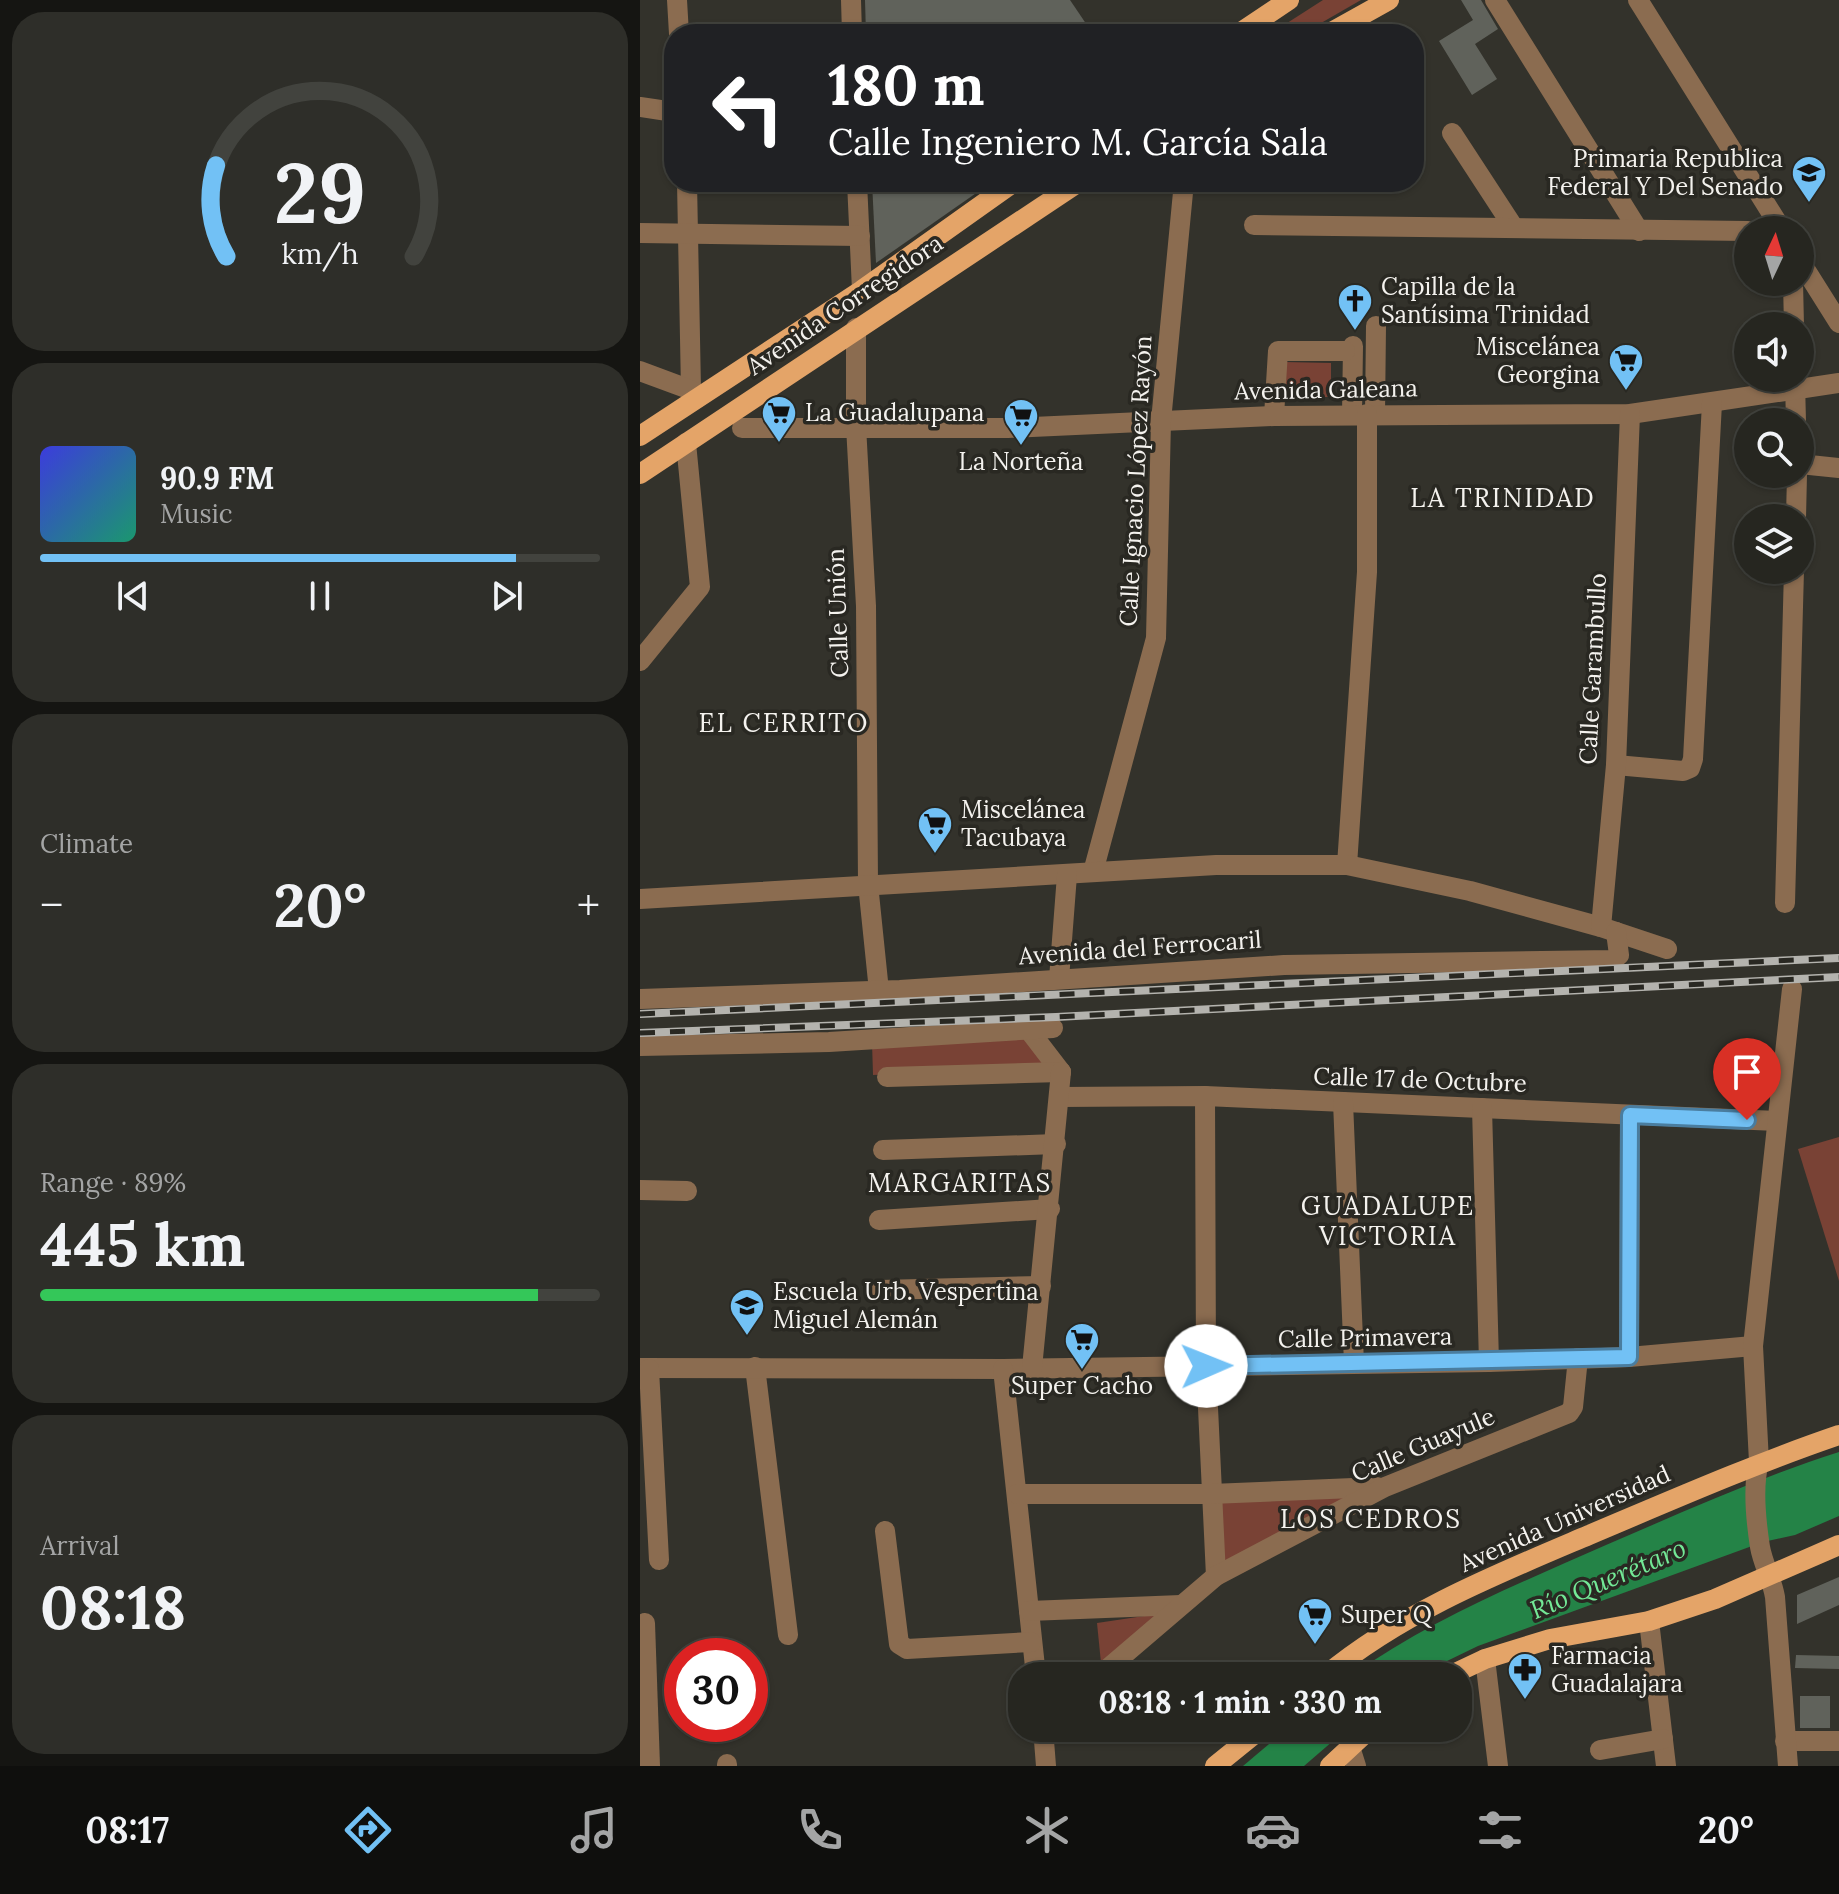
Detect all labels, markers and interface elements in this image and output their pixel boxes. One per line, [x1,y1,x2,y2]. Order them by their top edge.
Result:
text: 180 m [828,49,985,120]
icon: left [696,56,800,160]
text: Calle Ingeniero M. García Sala [828,119,1328,165]
text: 29 [274,139,366,246]
place label: Primaria Republica Federal Y Del Senado [1547,143,1783,202]
school or university icon: Primaria Republica Federal Y Del Senado [1790,154,1828,204]
north arrow [1734,216,1814,296]
map controls [1734,216,1814,584]
street label: Avenida Corregidora [740,227,949,382]
text: km/h [281,236,359,273]
place label: Capilla de la Santísima Trinidad [1381,271,1590,330]
church icon: Capilla de la Santísima Trinidad [1336,282,1374,332]
button: sound [1734,312,1814,392]
place label: Miscelánea Georgina [1476,331,1600,390]
street label: Calle Ignacio López Rayón [1112,335,1159,627]
supermarket icon: Miscelánea Georgina [1607,342,1645,392]
street label: Avenida Galeana [1233,372,1418,407]
supermarket icon: La Guadalupana [760,394,798,444]
place label: La Guadalupana [805,397,984,428]
supermarket icon: La Norteña [1002,397,1040,447]
button: search [1734,408,1814,488]
place label: La Norteña [959,446,1084,477]
text: 90.9 FM [160,459,274,497]
district label: LA TRINIDAD [1410,481,1596,514]
text: Music [160,497,233,530]
button: layers [1734,504,1814,584]
street label: Calle Unión [820,548,855,678]
street label: Calle Garambullo [1572,572,1613,765]
icon: previous [111,574,155,618]
icon: pause [298,574,342,618]
icon: next [485,574,529,618]
district label: EL CERRITO [698,706,870,739]
place label: Miscelánea Tacubaya [961,794,1085,853]
supermarket icon: Miscelánea Tacubaya [916,805,954,855]
text: Climate [40,827,133,860]
text: 20° [273,867,367,943]
text: − [40,877,63,933]
text: + [577,877,600,933]
street label: Avenida del Ferrocaril [1017,924,1262,972]
pin [1713,1038,1781,1120]
icon: arrive [1725,1050,1769,1094]
street label: Calle 17 de Octubre [1313,1060,1527,1099]
text: Range · 89% [40,1166,186,1199]
district label: MARGARITAS [868,1166,1052,1199]
district label: GUADALUPE VICTORIA [1301,1189,1475,1252]
text: 445 km [40,1206,245,1282]
place label: Escuela Urb. Vespertina Miguel Alemán [773,1276,1039,1335]
school or university icon: Escuela Urb. Vespertina Miguel Alemán [728,1287,766,1337]
street label: Calle Primavera [1278,1320,1452,1355]
supermarket icon: Super Cacho [1063,1321,1101,1371]
position arrow [1164,1324,1248,1408]
place label: Super Cacho [1011,1370,1153,1401]
street label: Calle Guayule [1346,1400,1499,1489]
street label: Avenida Universidad [1454,1458,1675,1579]
district label: LOS CEDROS [1280,1502,1462,1535]
text: Arrival [40,1529,119,1562]
water label: Río Querétaro [1525,1531,1691,1626]
text: 08:18 [40,1569,186,1645]
supermarket icon: Super Q [1296,1596,1334,1646]
place label: Super Q [1341,1599,1432,1630]
speed limit sign: 30 [664,1638,768,1742]
place label: Farmacia Guadalajara [1551,1640,1683,1699]
pharmacy icon: Farmacia Guadalajara [1506,1651,1544,1701]
text: 08:18 · 1 min · 330 m [1099,1683,1382,1721]
icon: directions [340,1802,396,1858]
icon: music [566,1802,622,1858]
icon: phone [792,1802,848,1858]
icon: climate [1019,1802,1075,1858]
icon: car [1245,1802,1301,1858]
icon: filters [1472,1802,1528,1858]
text: 08:17 [85,1807,169,1853]
text: 20° [1698,1807,1754,1853]

